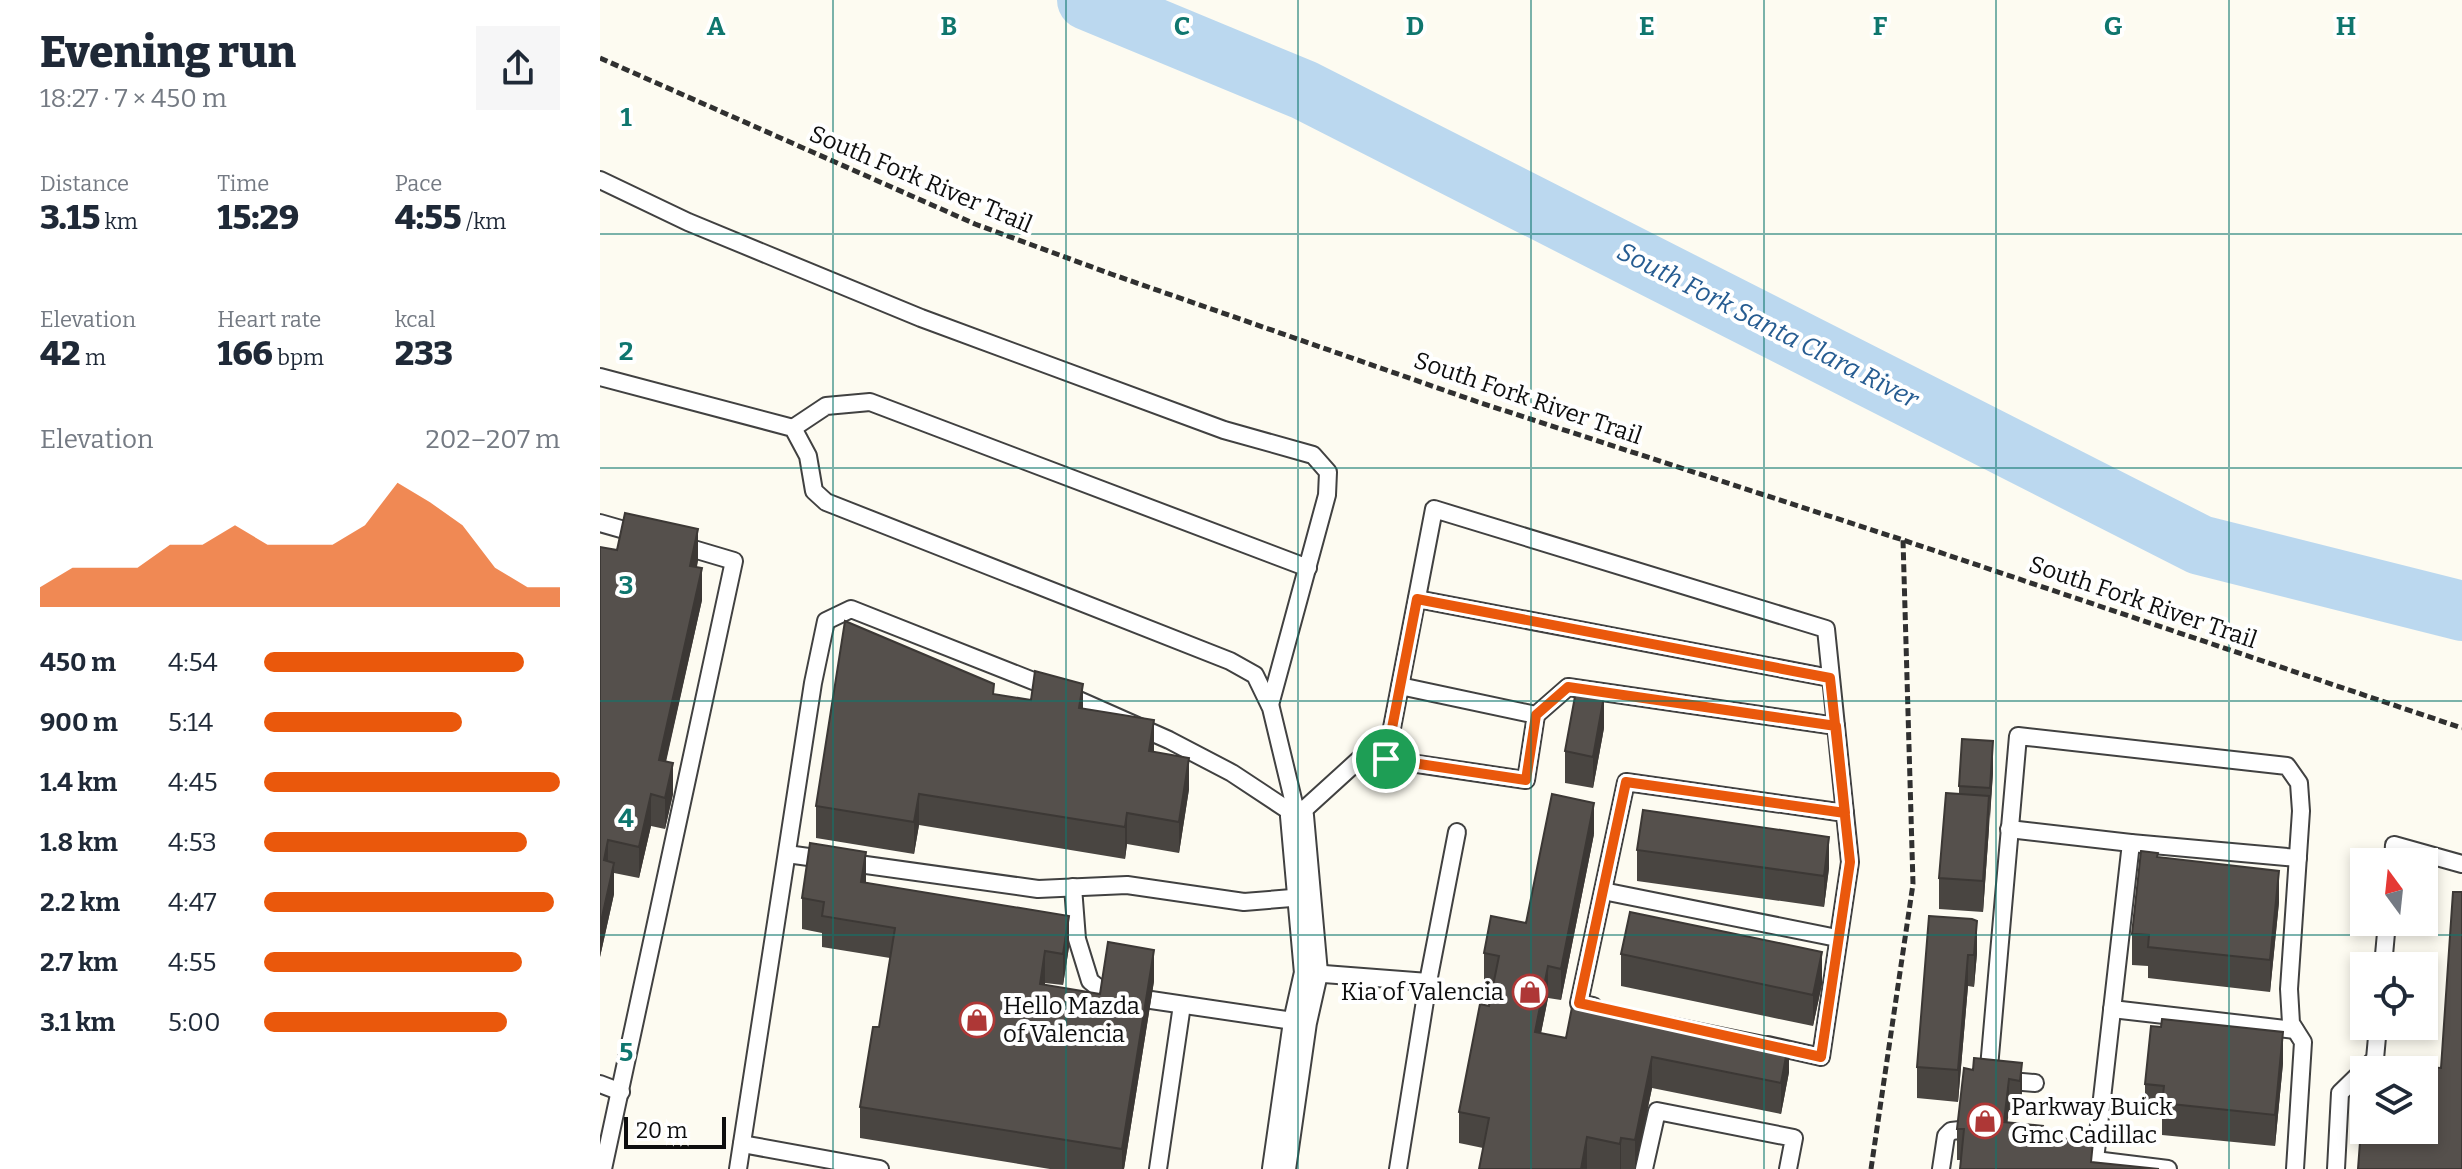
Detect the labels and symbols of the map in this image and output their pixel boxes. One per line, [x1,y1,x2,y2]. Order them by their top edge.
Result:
text: A [707,11,726,42]
text: B [941,11,957,42]
text: C [1174,11,1190,42]
text: D [1406,11,1424,42]
text: E [1639,11,1655,42]
text: F [1873,11,1888,42]
text: G [2104,11,2123,42]
text: H [2336,11,2356,42]
text: 1 [620,102,632,133]
street label: South Fork River Trail [805,119,1037,239]
water label: South Fork Santa Clara River [1612,236,1925,416]
text: 2 [619,336,633,367]
street label: South Fork River Trail [1410,346,1646,450]
street label: South Fork River Trail [2025,550,2261,654]
text: 3 [619,570,633,601]
pin [1352,725,1420,793]
text: 4 [618,803,634,834]
north arrow [2350,848,2438,936]
shop icon: Kia of Valencia [1511,973,1549,1011]
place label: Kia of Valencia [1341,978,1504,1006]
place label: Hello Mazda of Valencia [1003,992,1140,1048]
shop icon: Hello Mazda of Valencia [958,1001,996,1039]
text: 5 [619,1037,633,1068]
place label: Parkway Buick Gmc Cadillac [2011,1093,2173,1149]
shop icon: Parkway Buick Gmc Cadillac [1966,1102,2004,1140]
scale bar [624,1113,726,1149]

